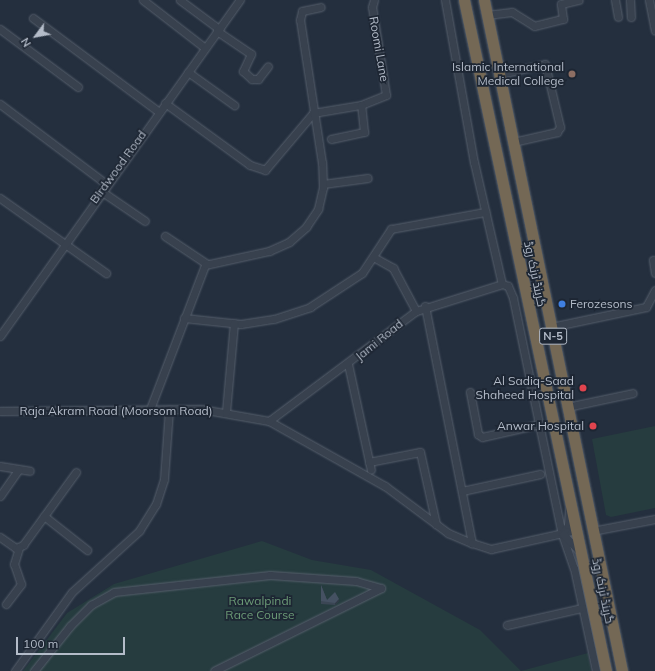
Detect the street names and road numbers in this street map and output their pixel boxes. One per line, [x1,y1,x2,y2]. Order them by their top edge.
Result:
street label: Roomi Lane [366,15,392,83]
street label: BIrdwood Road [87,128,149,206]
street label: گرینڈ ٹرنک روڈ [521,240,549,308]
street label: Jami Road [352,316,406,364]
road number: N-5 [539,327,567,345]
street label: Raja Akram Road (Moorsom Road) [19,404,213,418]
street label: گرینڈ ٹرنک روڈ [589,557,617,625]

